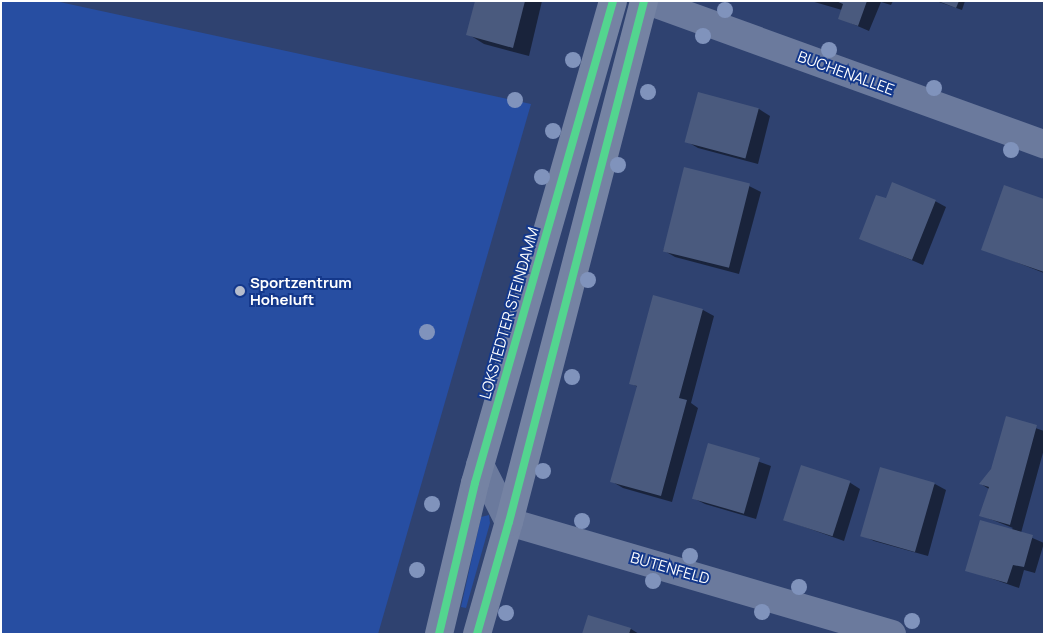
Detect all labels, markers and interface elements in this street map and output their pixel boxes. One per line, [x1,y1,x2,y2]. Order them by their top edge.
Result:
street label: BUCHENALLEE [795,47,897,99]
street label: LOKSTEDTER STEINDAMM [476,225,542,401]
place label: Sportzentrum Hoheluft [250,273,352,308]
marker: Sportzentrum Hoheluft [234,285,246,297]
street label: BUTENFELD [628,548,712,588]

